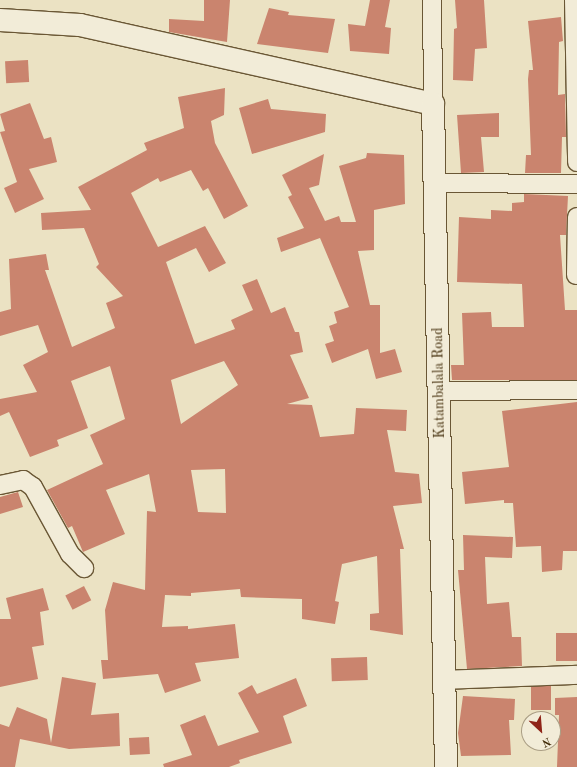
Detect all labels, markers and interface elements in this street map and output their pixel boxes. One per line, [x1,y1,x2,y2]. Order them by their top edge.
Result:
street label: Katambalala Road [430,327,448,439]
north arrow [521,711,561,751]
text: N [540,735,552,748]

